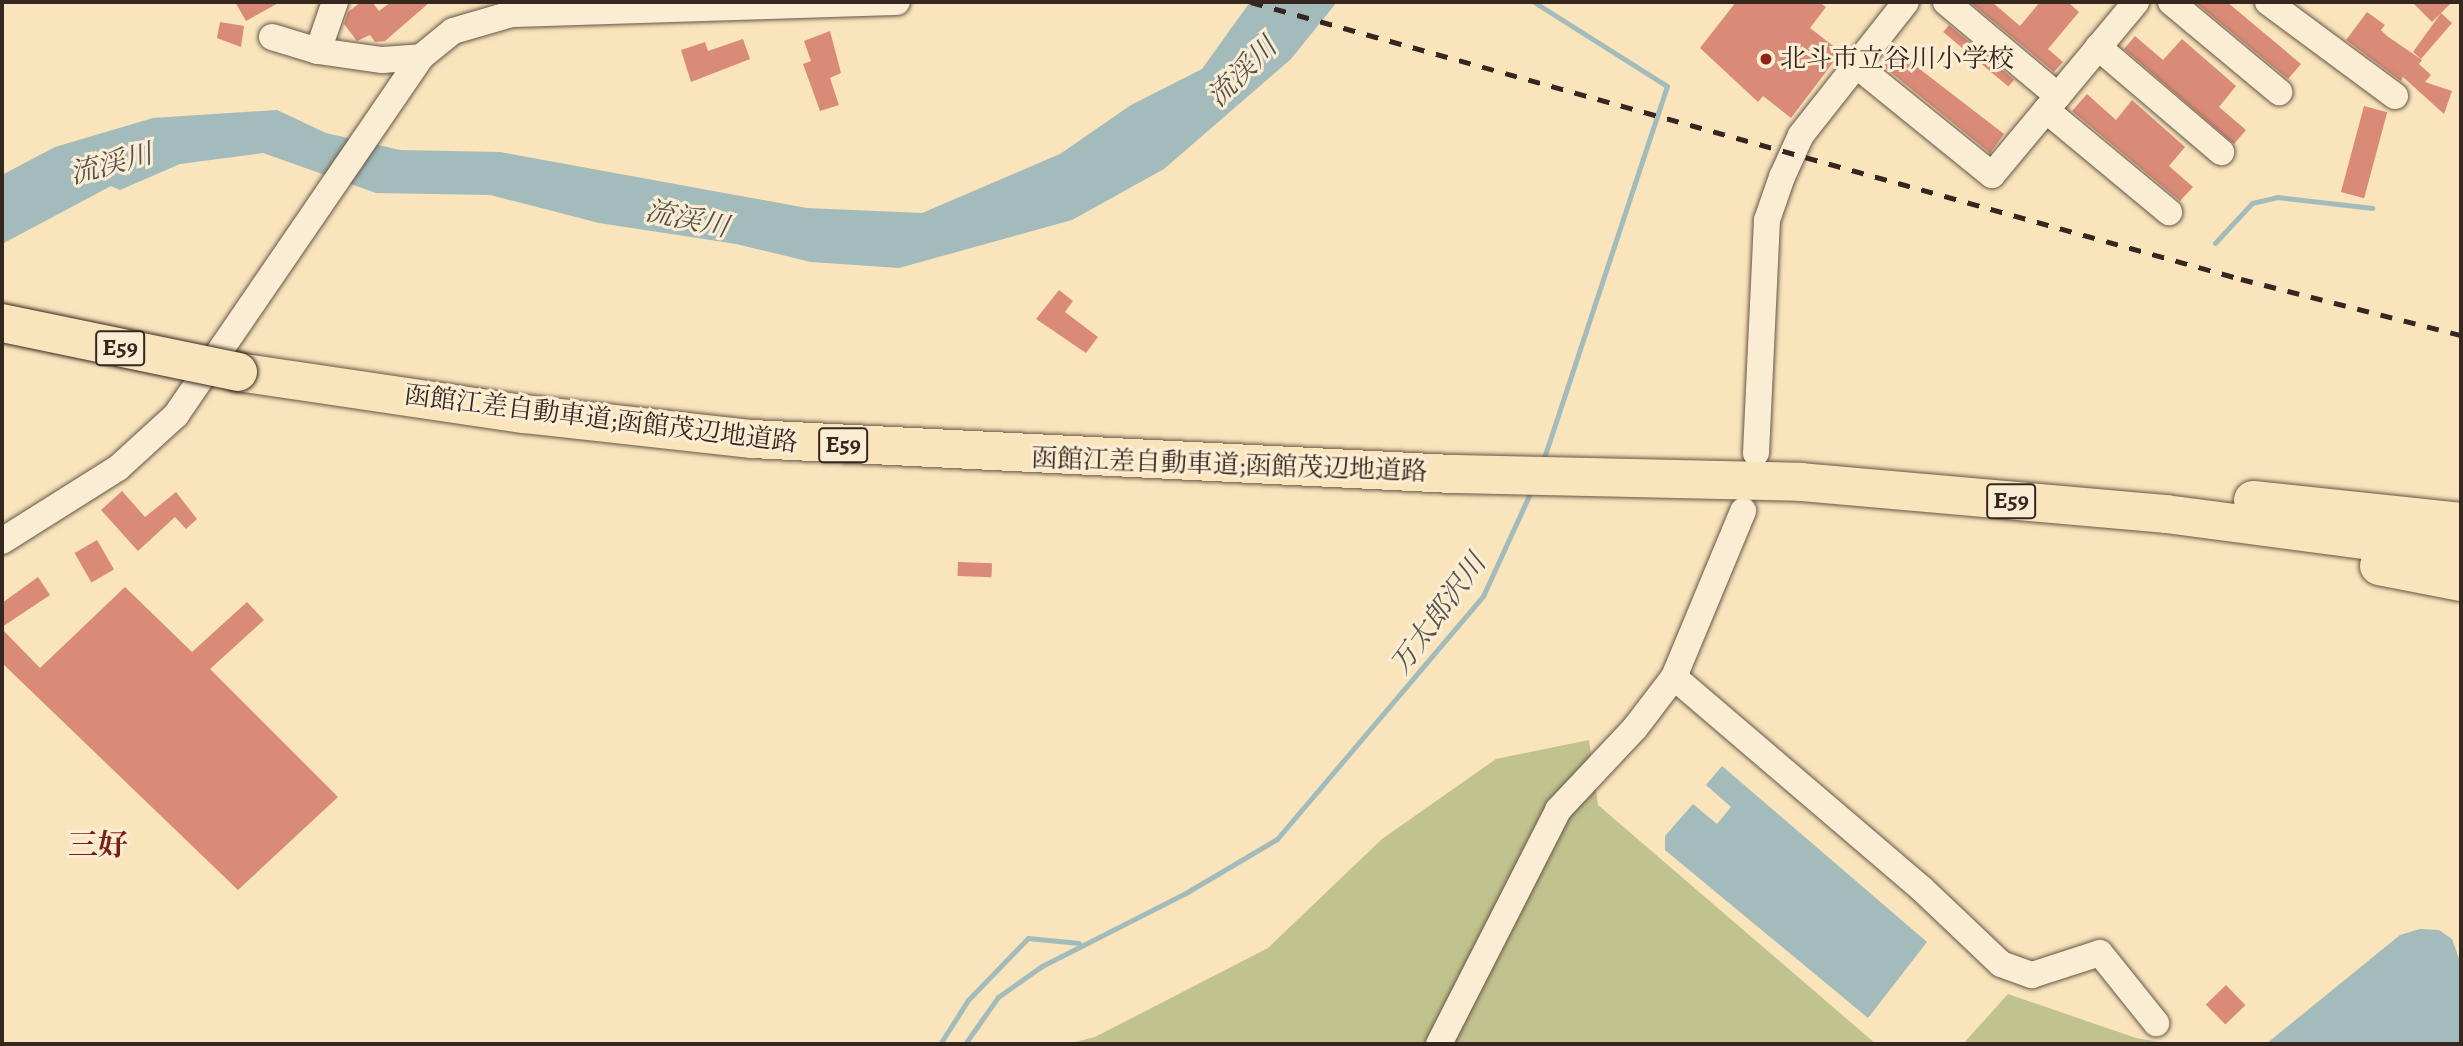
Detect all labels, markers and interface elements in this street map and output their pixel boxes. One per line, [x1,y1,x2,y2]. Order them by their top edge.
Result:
water label: 流渓川 [1200,30,1284,114]
place label: 北斗市立谷川小学校 [1780,43,2014,75]
marker: 北斗市立谷川小学校 [1758,51,1774,67]
water label: 流渓川 [66,137,156,191]
water label: 流渓川 [642,194,732,244]
road number: E59 [94,328,146,368]
street label: 函館江差自動車道;函館茂辺地道路 [402,379,800,459]
road number: E59 [817,424,869,466]
street label: 函館江差自動車道;函館茂辺地道路 [1030,442,1428,488]
road number: E59 [1985,480,2037,522]
water label: 万太郎沢川 [1383,547,1493,681]
district label: 三好 [68,827,128,863]

